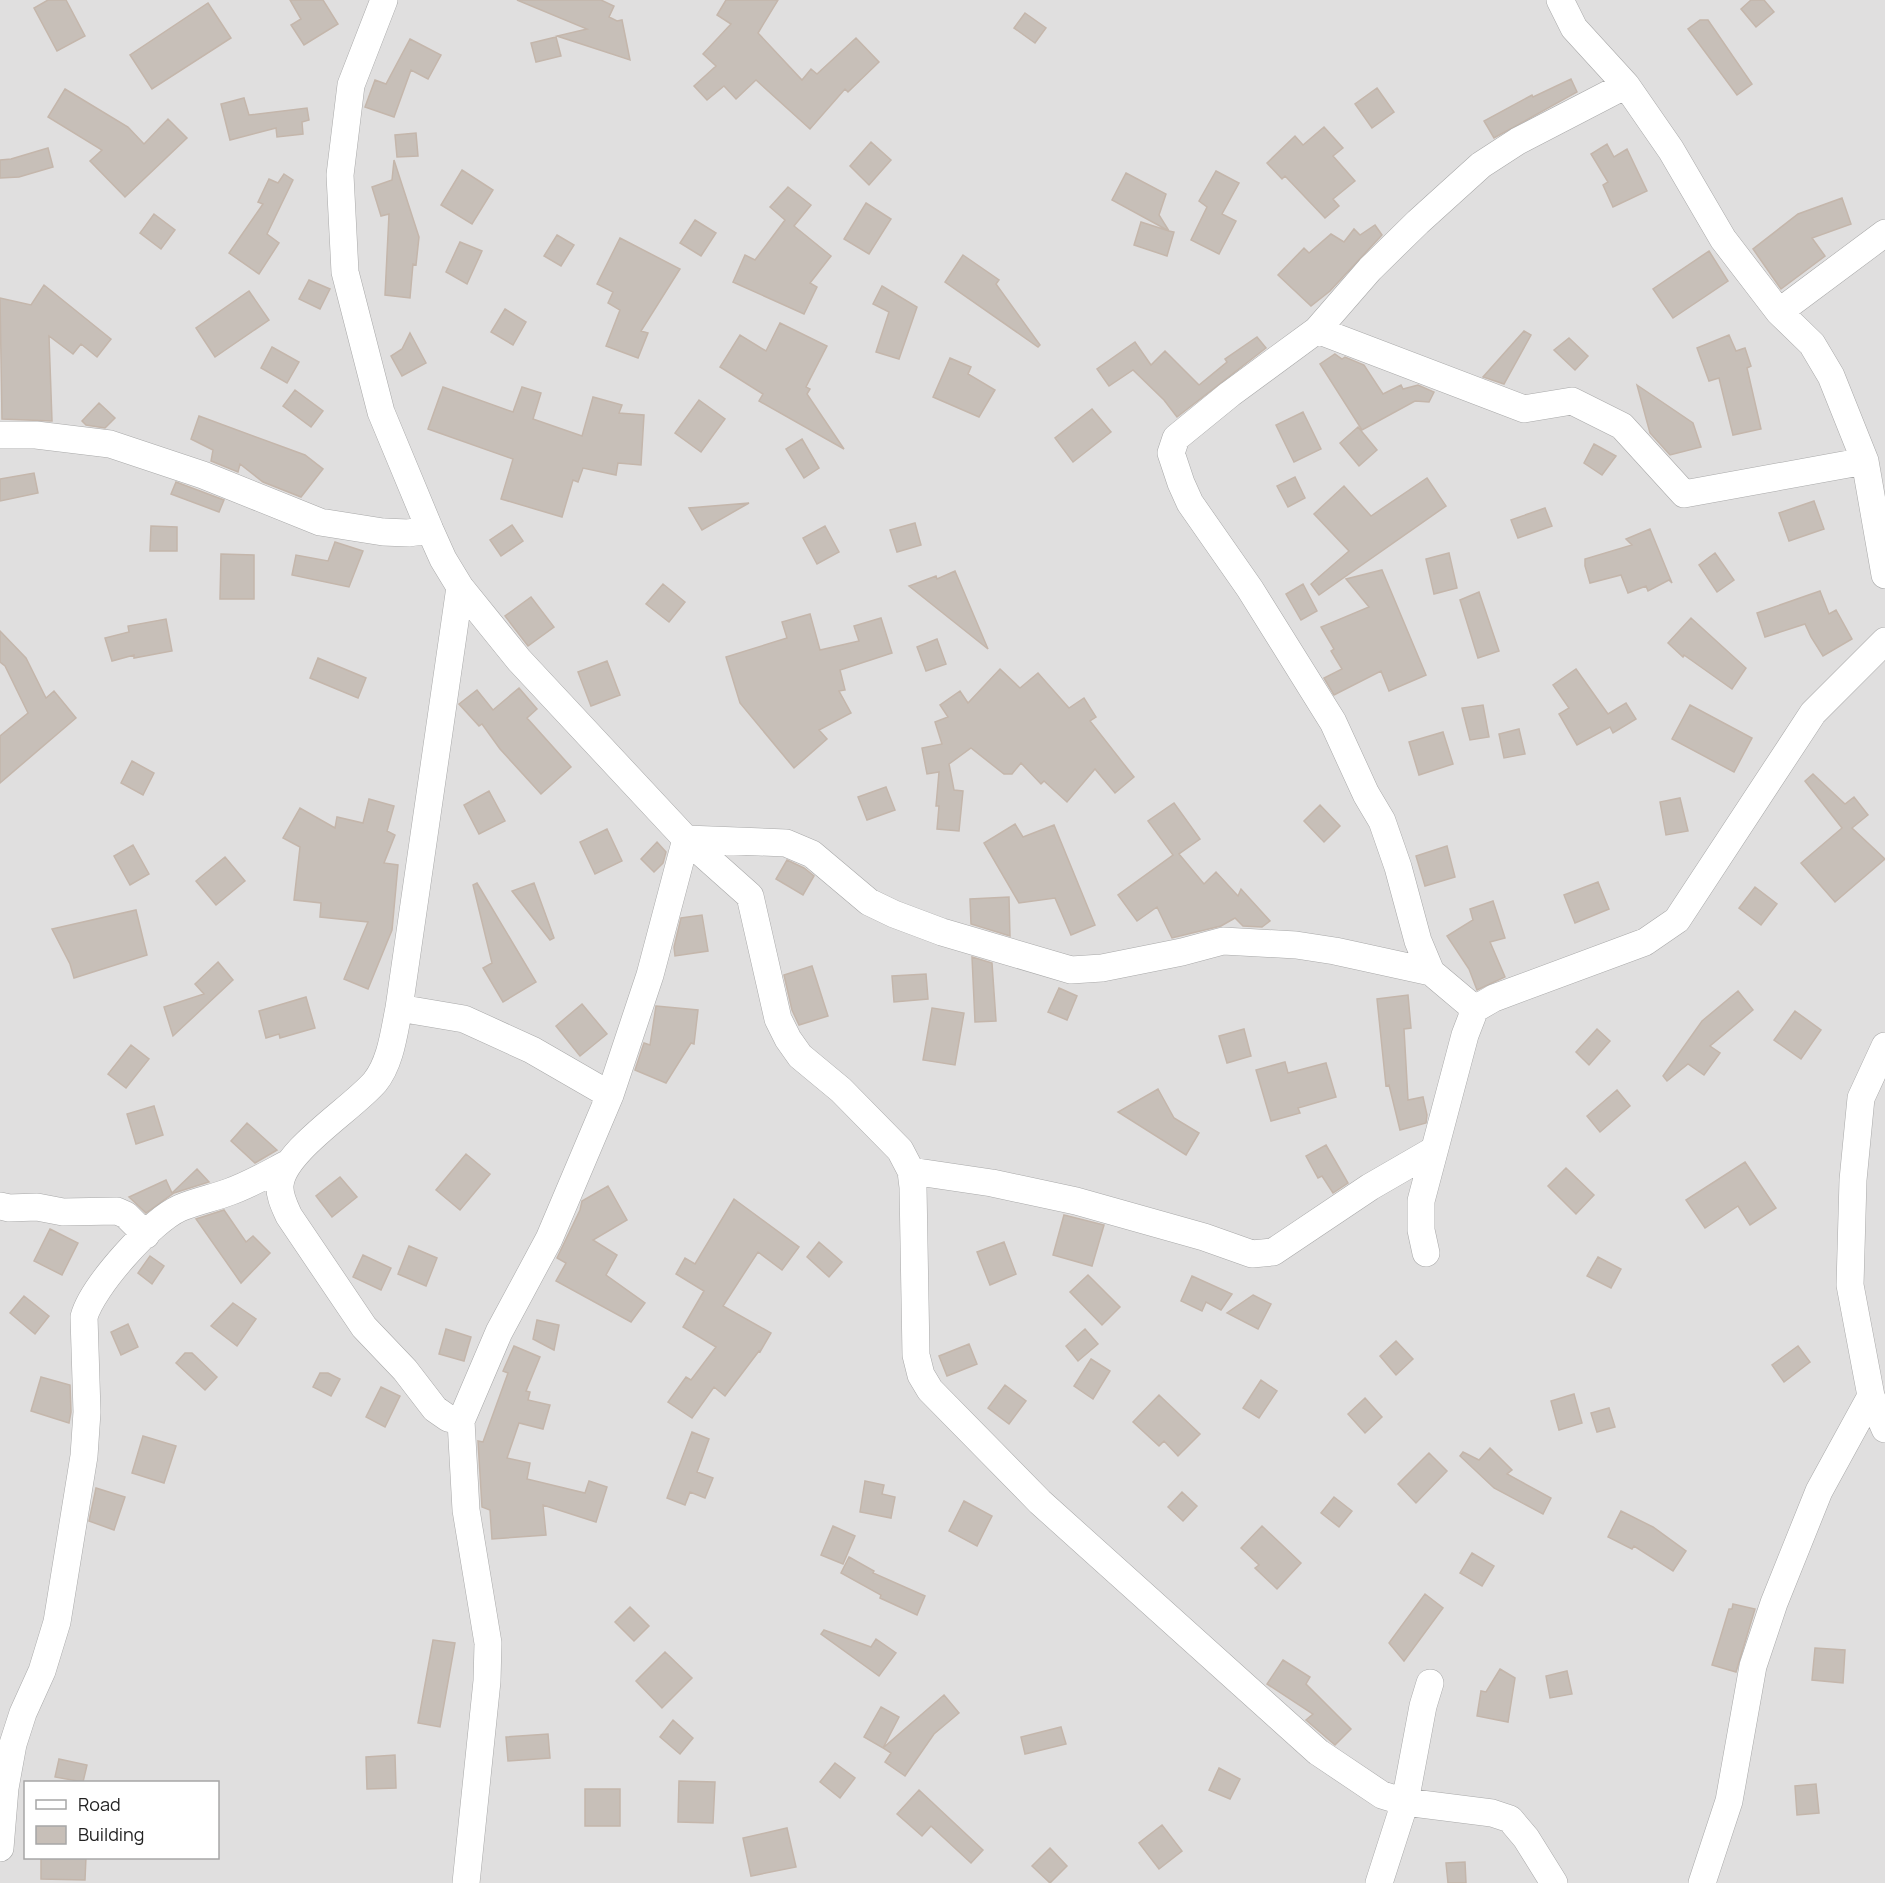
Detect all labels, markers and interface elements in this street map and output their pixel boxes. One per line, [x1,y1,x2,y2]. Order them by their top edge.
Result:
legend [24,1781,219,1859]
text: Road [78,1792,121,1816]
text: Building [78,1822,144,1846]

